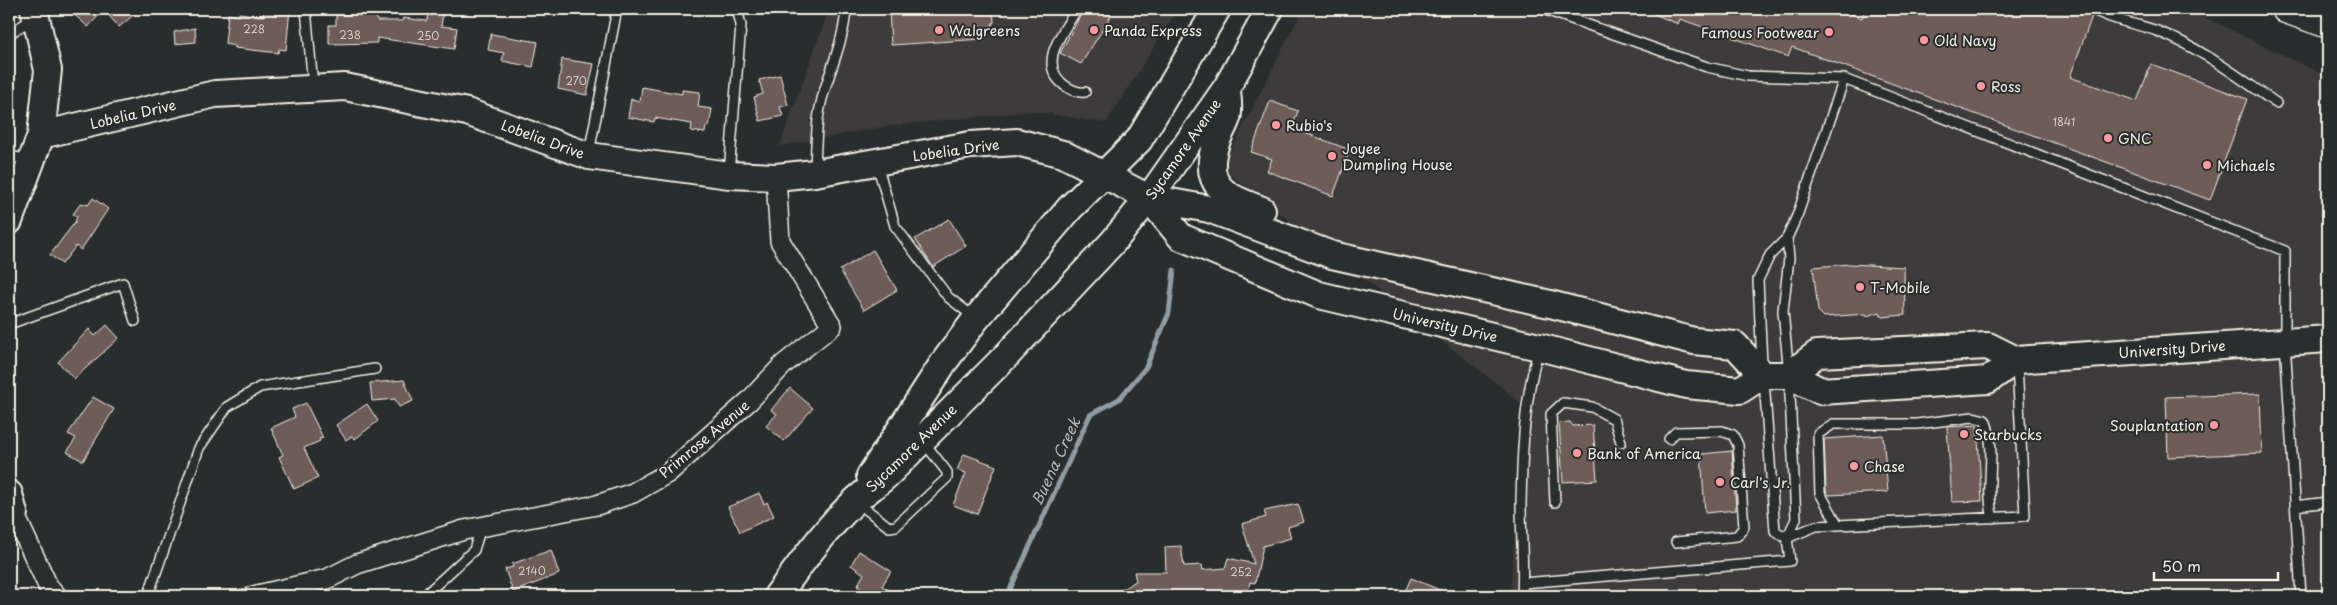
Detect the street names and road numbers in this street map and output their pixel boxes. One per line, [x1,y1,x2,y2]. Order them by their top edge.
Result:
street label: Lobelia Drive [88,94,178,134]
street label: Sycamore Avenue [1140,94,1226,204]
street label: Lobelia Drive [498,114,588,164]
street label: Lobelia Drive [911,133,1001,166]
street label: University Drive [1390,303,1500,347]
street label: University Drive [2118,335,2226,363]
street label: Primrose Avenue [654,395,754,483]
street label: Sycamore Avenue [861,399,961,497]

